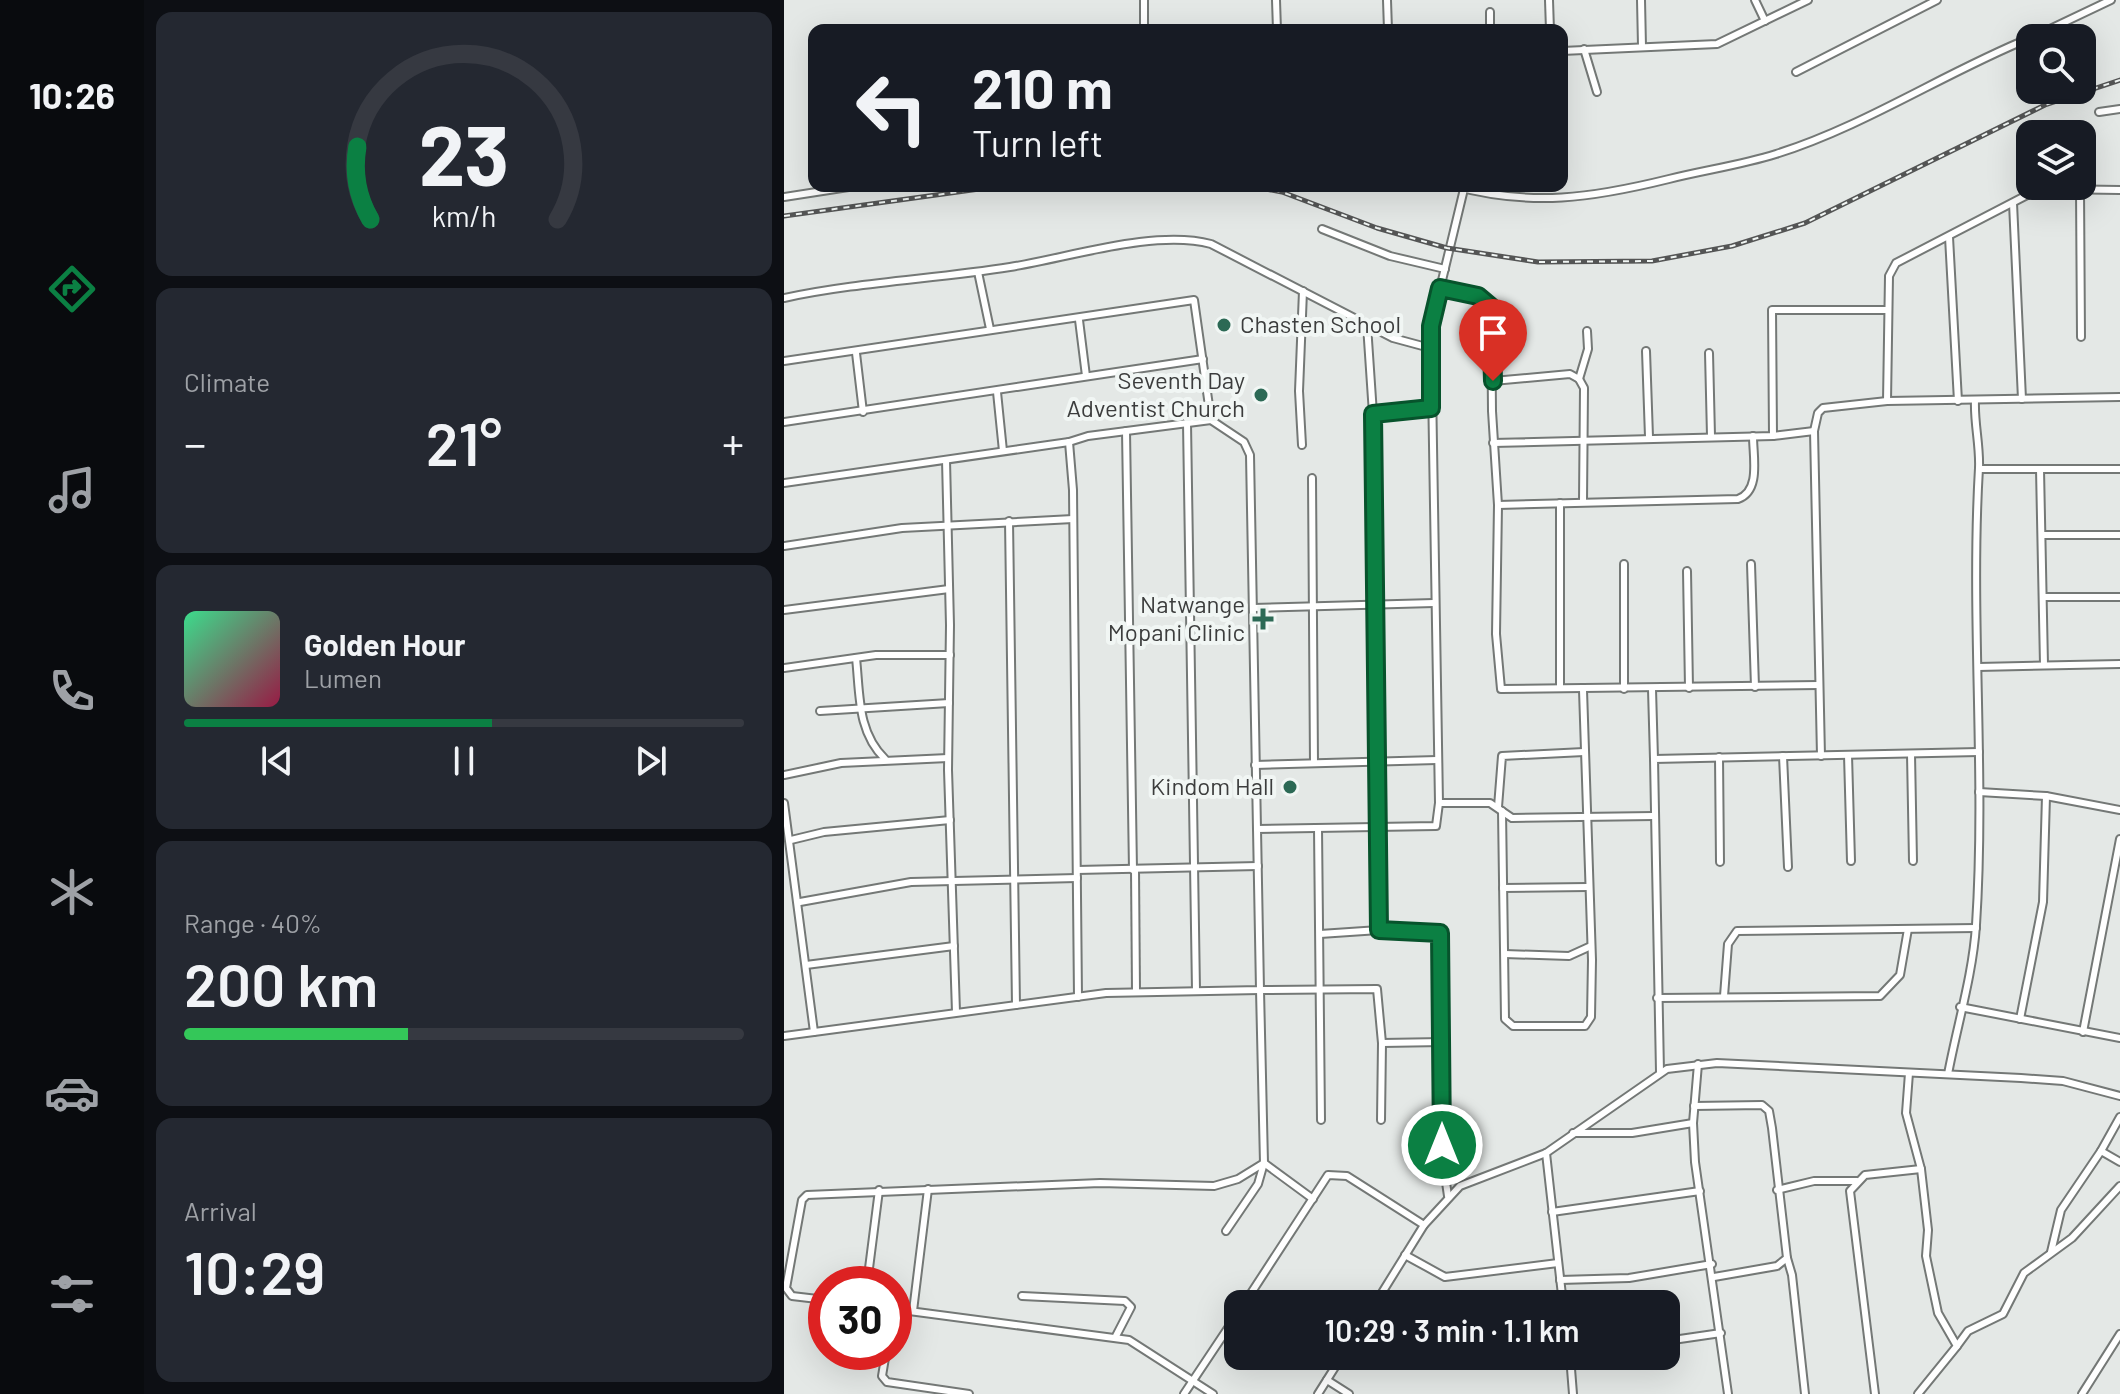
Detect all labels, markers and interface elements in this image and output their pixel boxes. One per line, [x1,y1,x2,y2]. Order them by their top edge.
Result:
map controls [2016,24,2096,200]
button: search [2016,24,2096,104]
text: 210 m [972,53,1113,120]
icon: left [840,56,944,160]
text: 10:26 [29,73,115,116]
text: 23 [419,103,509,203]
button: layers [2016,120,2096,200]
text: Turn left [972,121,1103,164]
text: km/h [432,198,496,233]
icon: directions [44,261,100,317]
pin [1459,299,1527,381]
place label: Chasten School [1240,309,1401,338]
icon: arrive [1471,311,1515,355]
marker: Chasten School [1215,316,1233,334]
place label: Seventh Day Adventist Church [1067,365,1245,422]
text: Climate [184,366,270,397]
marker: Seventh Day Adventist Church [1252,386,1270,404]
text: 21° [426,406,502,478]
text: − [184,416,206,469]
text: + [722,416,744,469]
icon: music [44,462,100,518]
place label: Natwange Mopani Clinic [1108,589,1245,646]
marker: Natwange Mopani Clinic [1252,608,1274,630]
text: Golden Hour [304,626,466,662]
text: Lumen [304,662,382,693]
icon: phone [44,663,100,719]
icon: previous [255,739,299,783]
icon: pause [442,739,486,783]
icon: next [629,739,673,783]
place label: Kindom Hall [1151,771,1274,800]
marker: Kindom Hall [1281,778,1299,796]
icon: climate [44,864,100,920]
text: Range · 40% [184,907,322,938]
text: 200 km [184,947,378,1019]
icon: car [44,1065,100,1121]
position arrow [1400,1103,1484,1187]
text: Arrival [184,1195,257,1226]
text: 10:29 [184,1235,325,1307]
icon: filters [44,1266,100,1322]
speed limit sign: 30 [808,1266,912,1370]
text: 10:29 · 3 min · 1.1 km [1325,1312,1579,1348]

